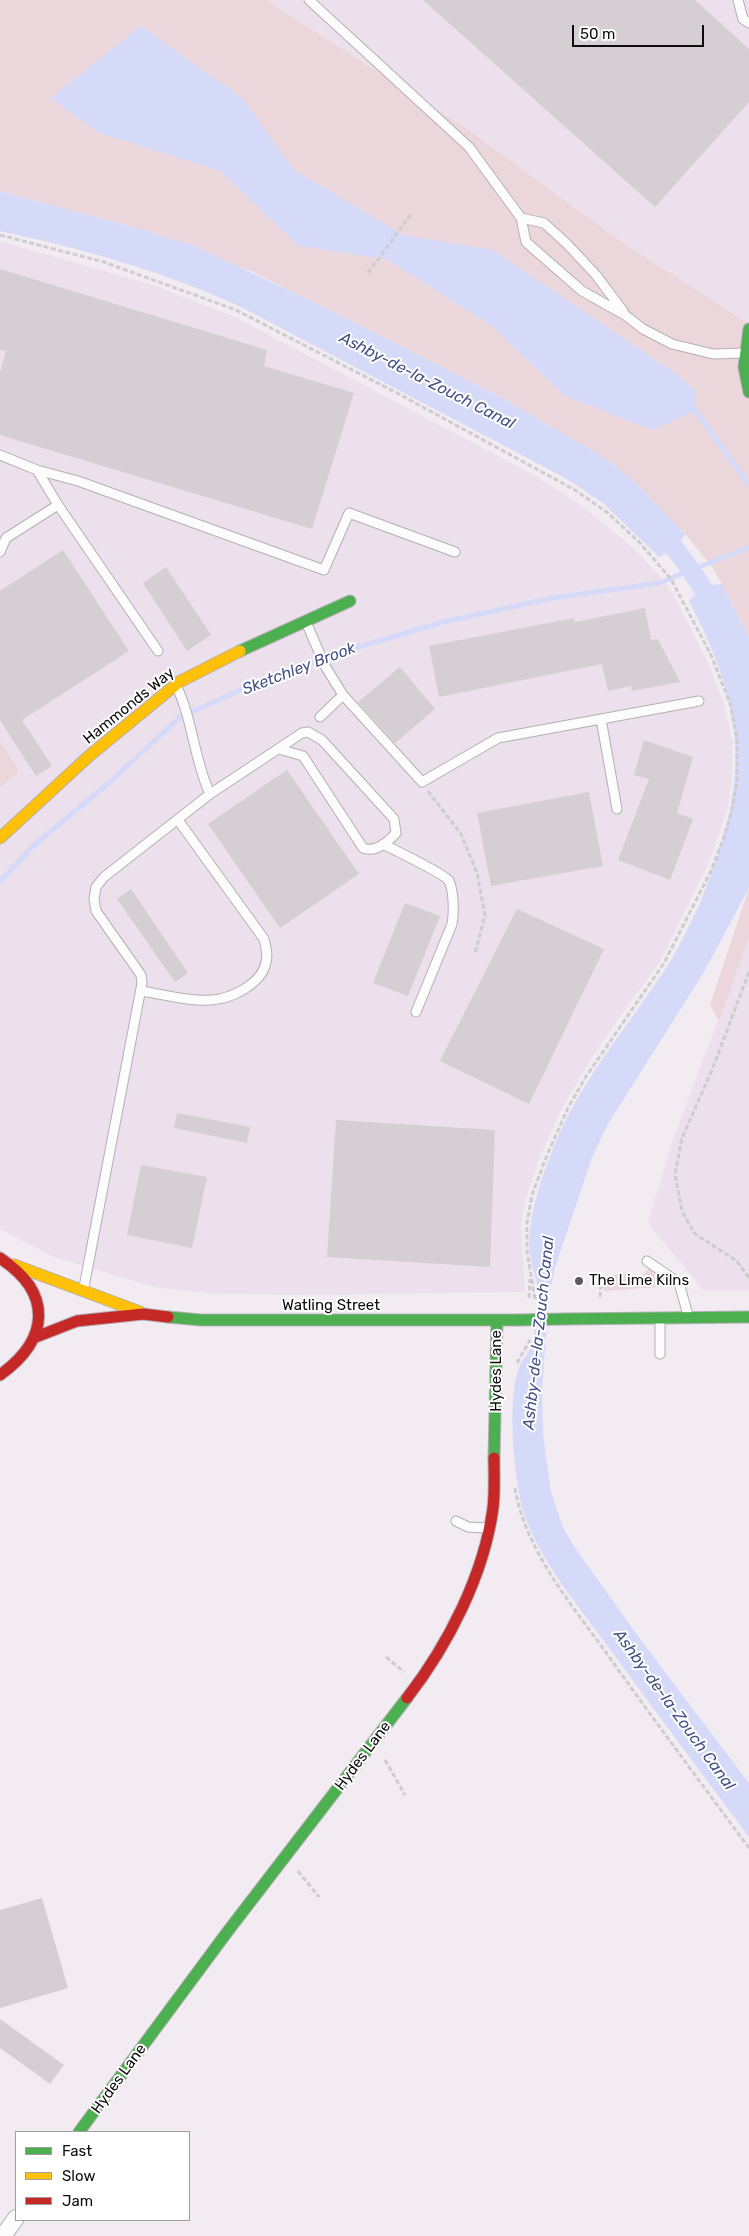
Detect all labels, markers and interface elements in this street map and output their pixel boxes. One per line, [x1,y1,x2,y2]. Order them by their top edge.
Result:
scale bar [574,15,706,47]
text: 50 m [580,25,615,43]
water label: Ashby-de-la-Zouch Canal [336,328,518,434]
water label: Sketchley Brook [240,639,358,699]
street label: Hammonds Way [80,664,178,748]
water label: Ashby-de-la-Zouch Canal [519,1235,559,1431]
place label: The Lime Kilns [589,1272,689,1290]
marker: The Lime Kilns [573,1275,585,1287]
street label: Watling Street [282,1297,380,1315]
street label: Hydes Lane [488,1330,506,1412]
water label: Ashby-de-la-Zouch Canal [609,1626,739,1794]
street label: Hydes Lane [331,1718,395,1794]
street label: Hydes Lane [88,2041,150,2117]
legend [15,2131,190,2221]
text: Fast [62,2142,92,2160]
text: Slow [62,2167,95,2185]
text: Jam [62,2192,93,2210]

